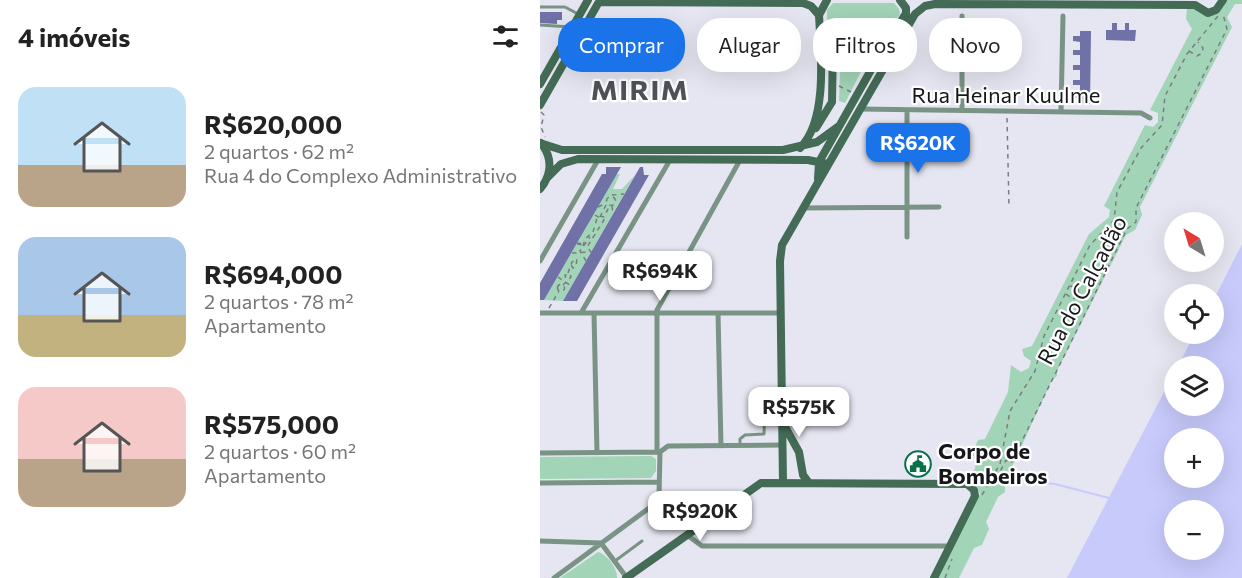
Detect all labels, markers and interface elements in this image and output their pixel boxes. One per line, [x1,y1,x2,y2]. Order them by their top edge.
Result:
chip: Comprar [558,18,685,72]
chip: Alugar [697,18,801,72]
chip: Filtros [813,18,917,72]
chip: Novo [929,18,1022,72]
icon: filters [489,20,522,53]
text: 4 imóveis [18,21,130,52]
district label: MIRIM [591,72,689,106]
street label: Rua Heinar Kuulme [912,81,1100,108]
text: R$620,000 [204,108,342,139]
icon: home [66,111,138,183]
pin: R$620K [869,123,967,174]
text: R$620K [880,130,956,154]
text: 2 quartos · 62 m² [204,139,354,163]
text: Rua 4 do Complexo Administrativo [204,163,517,187]
street label: Rua do Calçadão [1031,211,1132,369]
north arrow [1164,212,1224,272]
map controls [1164,212,1224,560]
pin: R$694K [611,251,709,302]
text: R$694,000 [204,258,342,289]
text: R$694K [622,258,698,282]
icon: home [66,261,138,333]
button: locate [1164,284,1224,344]
text: 2 quartos · 78 m² [204,289,353,313]
text: Apartamento [204,313,326,337]
button: layers [1164,356,1224,416]
pin: R$575K [750,387,848,438]
text: R$575K [762,394,836,418]
text: R$575,000 [204,408,339,439]
icon: home [66,411,138,483]
button: + [1164,428,1224,488]
place label: Corpo de Bombeiros [938,437,1048,489]
text: 2 quartos · 60 m² [204,439,356,463]
public building icon: Corpo de Bombeiros [903,449,933,479]
text: Apartamento [204,463,326,487]
pin: R$920K [651,491,749,542]
text: R$920K [662,498,738,522]
button: − [1164,500,1224,560]

